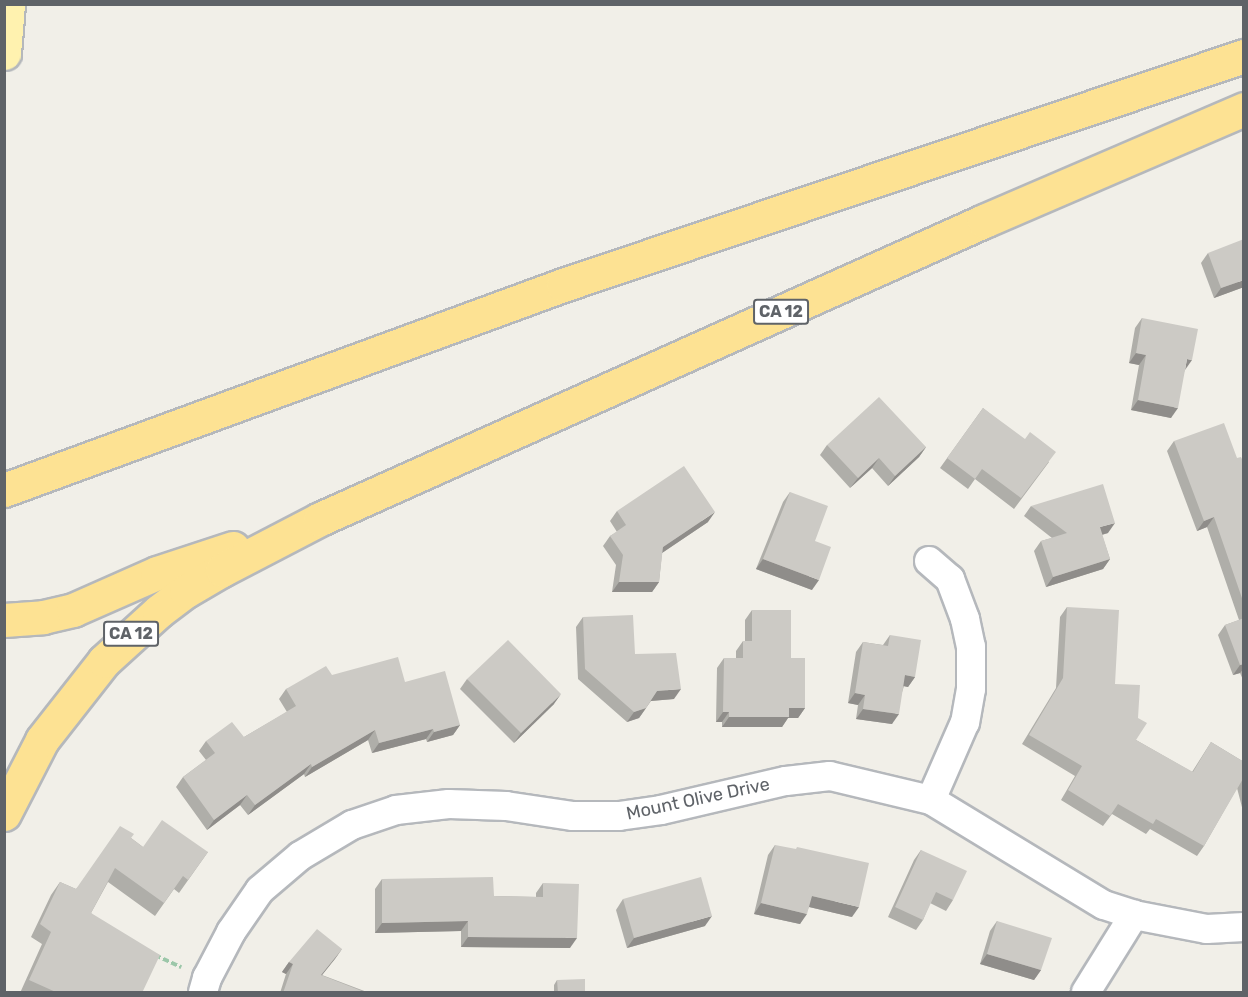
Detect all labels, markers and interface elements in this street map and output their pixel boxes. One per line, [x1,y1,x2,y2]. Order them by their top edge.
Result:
road number: CA 12 [752,299,810,325]
road number: CA 12 [102,621,160,647]
street label: Mount Olive Drive [624,773,772,825]

